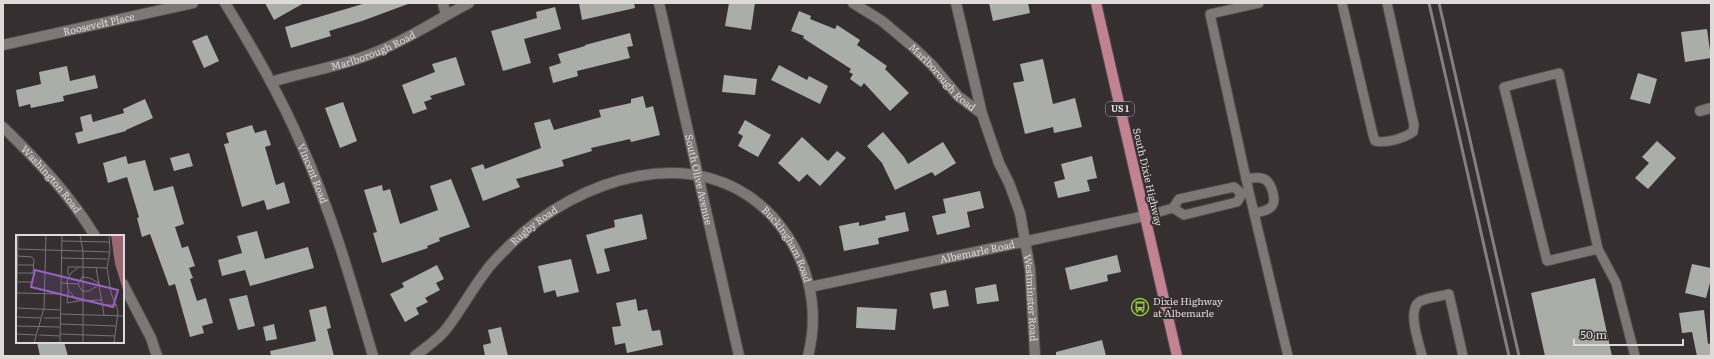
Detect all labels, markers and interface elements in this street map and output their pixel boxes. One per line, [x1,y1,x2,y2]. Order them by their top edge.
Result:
street label: Roosevelt Place [61,8,136,39]
street label: Marlborough Road [329,26,418,73]
street label: Marlborough Road [906,39,979,114]
road number: US 1 [1106,102,1134,116]
street label: South Dixie Highway [1130,126,1167,228]
street label: South Olive Avenue [682,133,717,226]
street label: Washington Road [18,141,85,216]
street label: Vincent Road [295,141,332,205]
street label: Rugby Road [506,202,560,248]
street label: Buckingham Road [759,202,816,284]
inset map [16,235,124,343]
street label: Albemarle Road [938,236,1016,266]
street label: Westminster Road [1020,253,1042,342]
place label: Dixie Highway at Albemarle [1153,293,1223,320]
bus stop icon: Dixie Highway at Albemarle [1130,297,1150,317]
scale bar [1574,321,1683,347]
text: 50 m [1580,325,1607,343]

